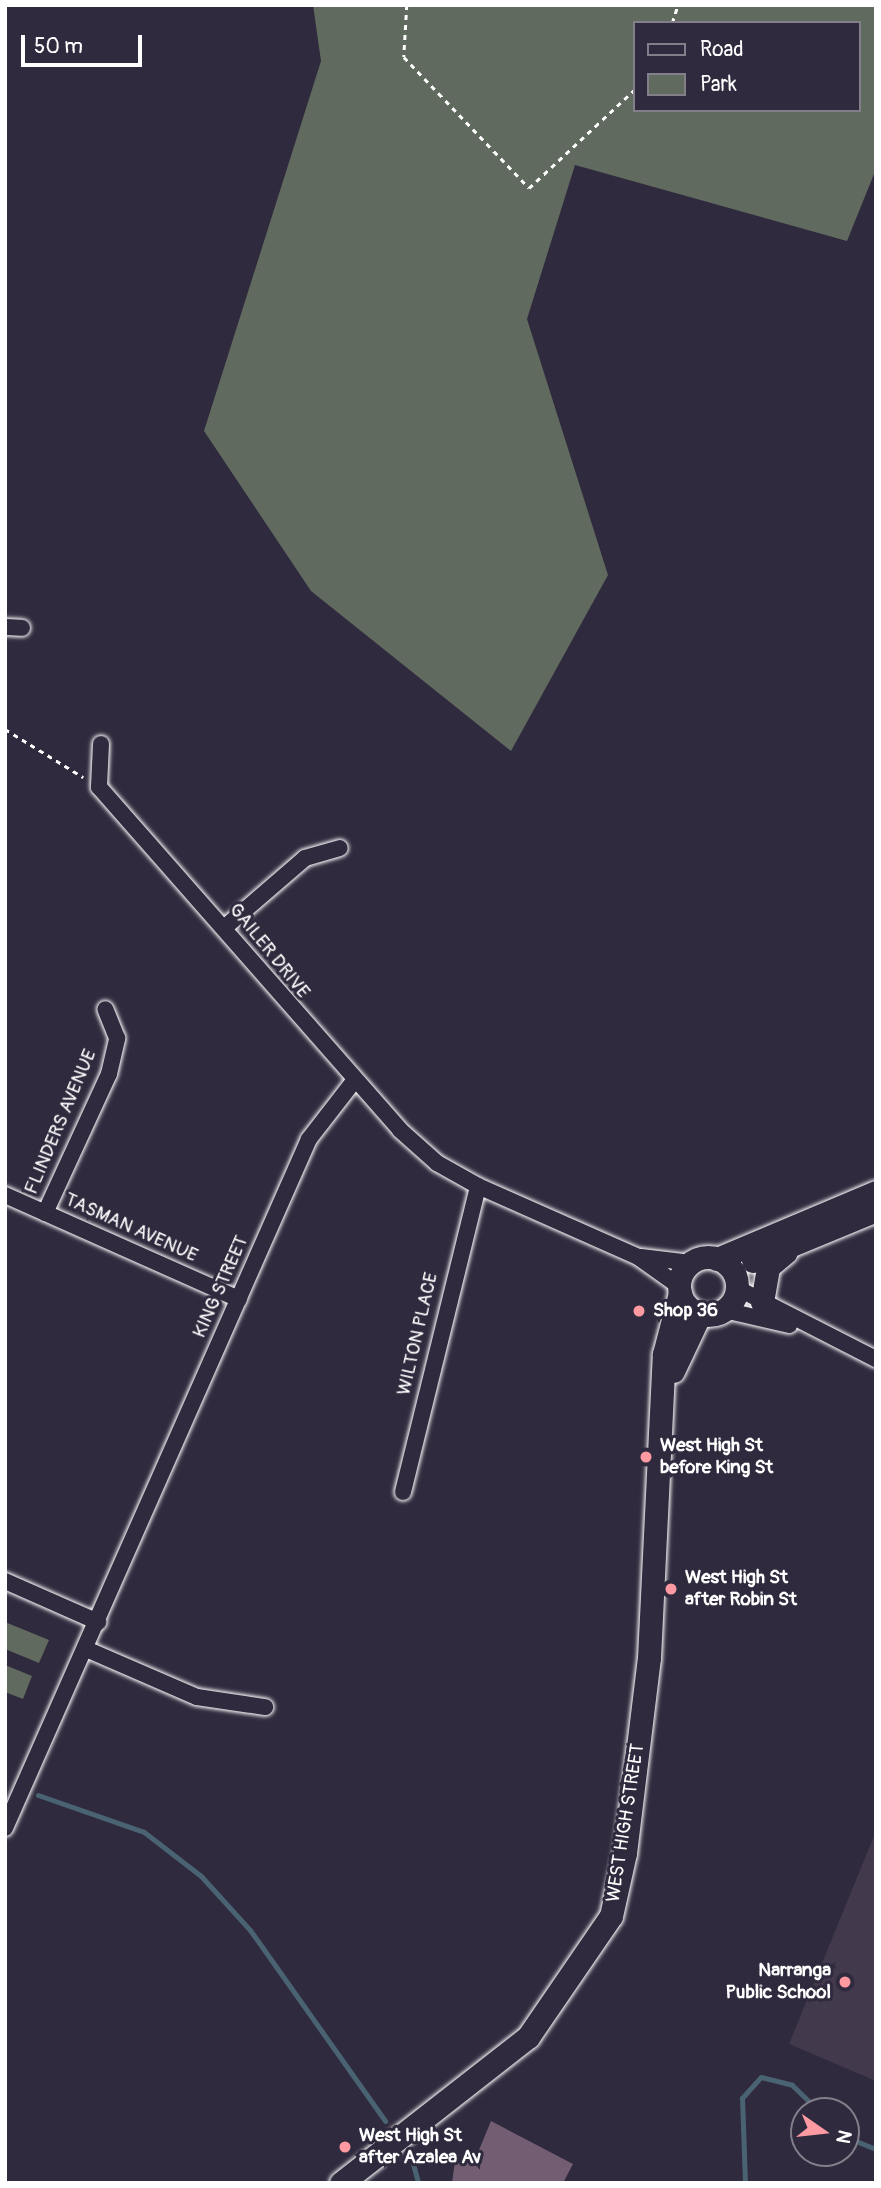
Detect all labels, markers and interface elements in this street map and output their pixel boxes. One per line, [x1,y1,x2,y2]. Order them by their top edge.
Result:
scale bar [24,21,145,65]
legend [632,21,860,112]
text: 50 m [34,33,83,60]
text: Road [700,36,744,63]
text: Park [700,71,737,98]
street label: GAILER DRIVE [224,899,314,1003]
street label: FLINDERS AVENUE [20,1046,102,1198]
street label: TASMAN AVENUE [61,1188,201,1268]
street label: KING STREET [188,1232,254,1342]
street label: WILTON PLACE [393,1270,443,1398]
place label: Shop 36 [653,1300,718,1322]
marker: Shop 36 [631,1303,647,1319]
place label: West High St before King St [660,1435,773,1479]
marker: West High St before King St [638,1449,654,1465]
place label: West High St after Robin St [685,1567,797,1611]
marker: West High St after Robin St [663,1581,679,1597]
street label: WEST HIGH STREET [602,1742,650,1904]
place label: Narranga Public School [725,1960,831,2004]
marker: Narranga Public School [837,1974,853,1990]
north arrow [790,2097,860,2167]
place label: West High St after Azalea Av [359,2125,481,2169]
text: N [830,2127,857,2146]
marker: West High St after Azalea Av [337,2139,353,2155]

